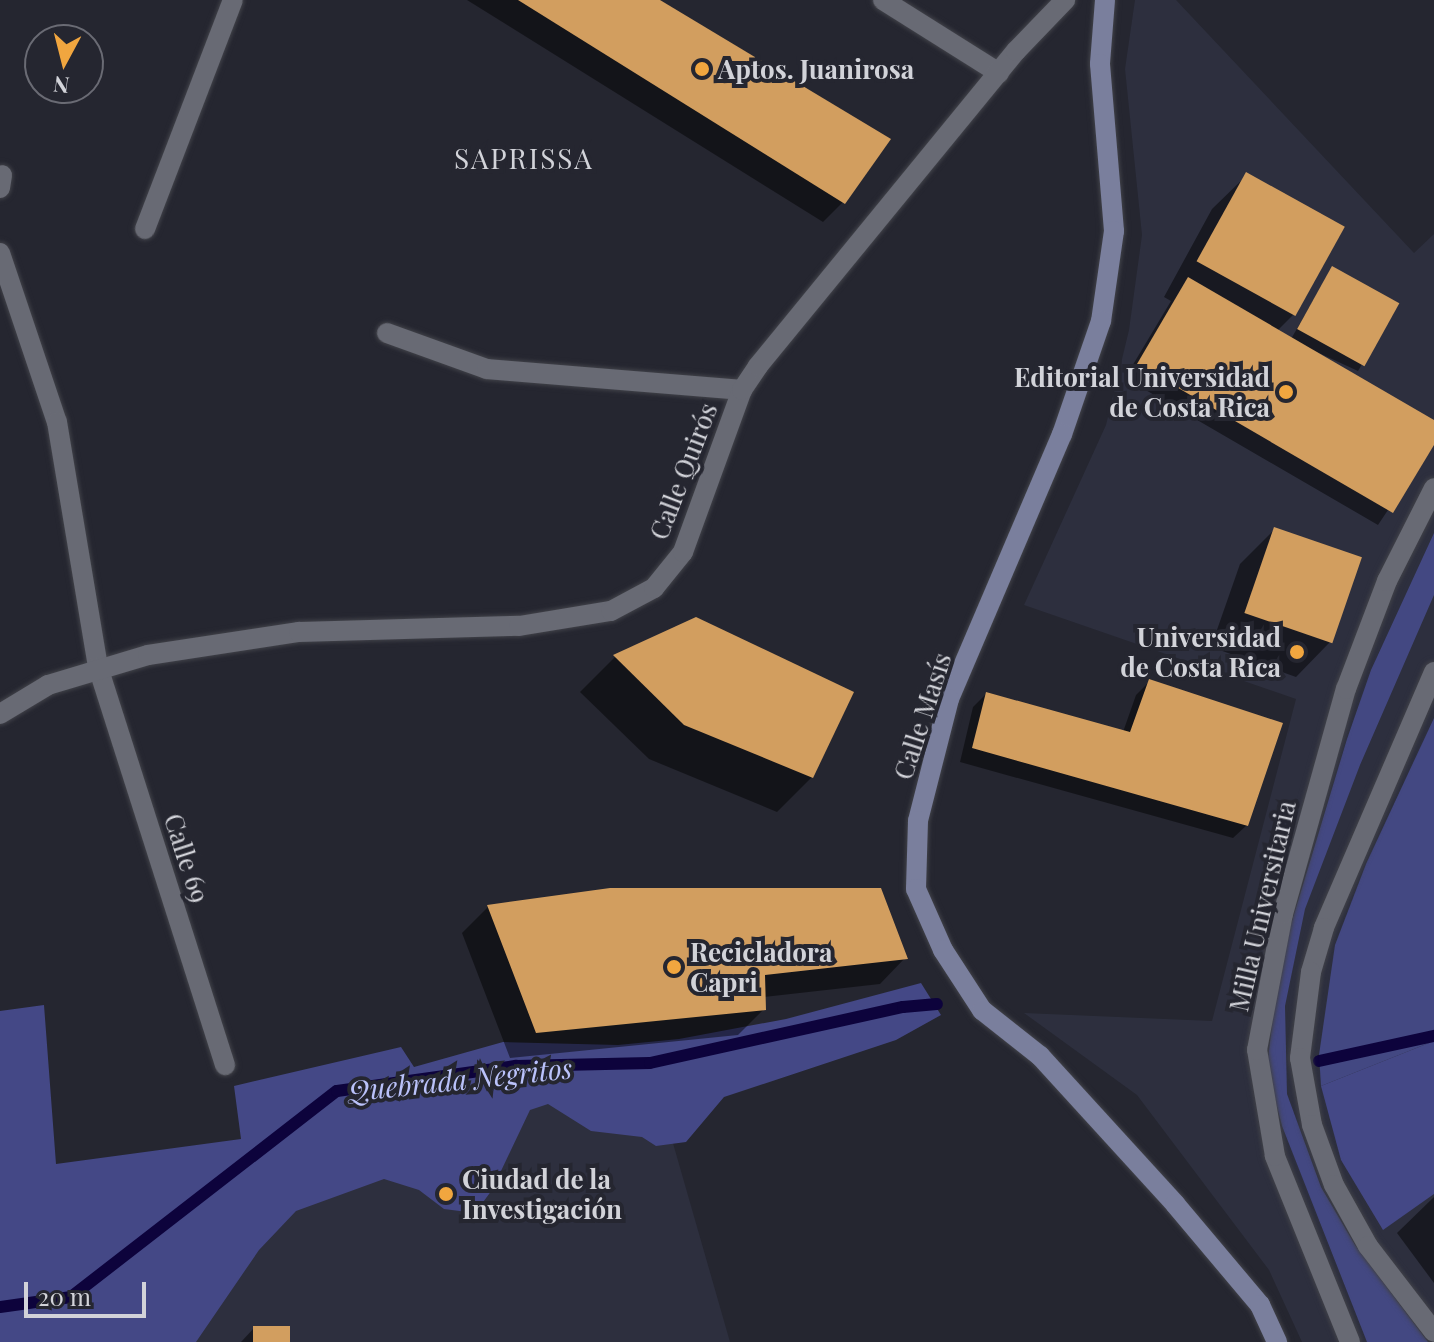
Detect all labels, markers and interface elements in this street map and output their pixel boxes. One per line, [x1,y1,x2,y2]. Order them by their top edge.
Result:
north arrow [24,24,104,104]
place label: Aptos. Juanirosa [718,53,914,85]
marker: Aptos. Juanirosa [693,60,711,78]
text: N [52,70,71,102]
district label: SAPRISSA [454,141,594,175]
place label: Editorial Universidad de Costa Rica [1014,361,1270,422]
marker: Editorial Universidad de Costa Rica [1277,383,1295,401]
street label: Calle Quirós [643,398,723,544]
place label: Universidad de Costa Rica [1120,621,1281,682]
marker: Universidad de Costa Rica [1288,643,1306,661]
street label: Calle Masís [887,649,957,783]
street label: Milla Universitaria [1223,797,1301,1015]
street label: Calle 69 [158,810,216,906]
place label: Recicladora Capri [690,936,832,998]
marker: Recicladora Capri [665,958,683,976]
water label: Quebrada Negritos [346,1051,574,1107]
place label: Ciudad de la Investigación [462,1163,622,1224]
marker: Ciudad de la Investigación [437,1185,455,1203]
scale bar [28,1266,150,1316]
text: 20 m [38,1280,91,1312]

